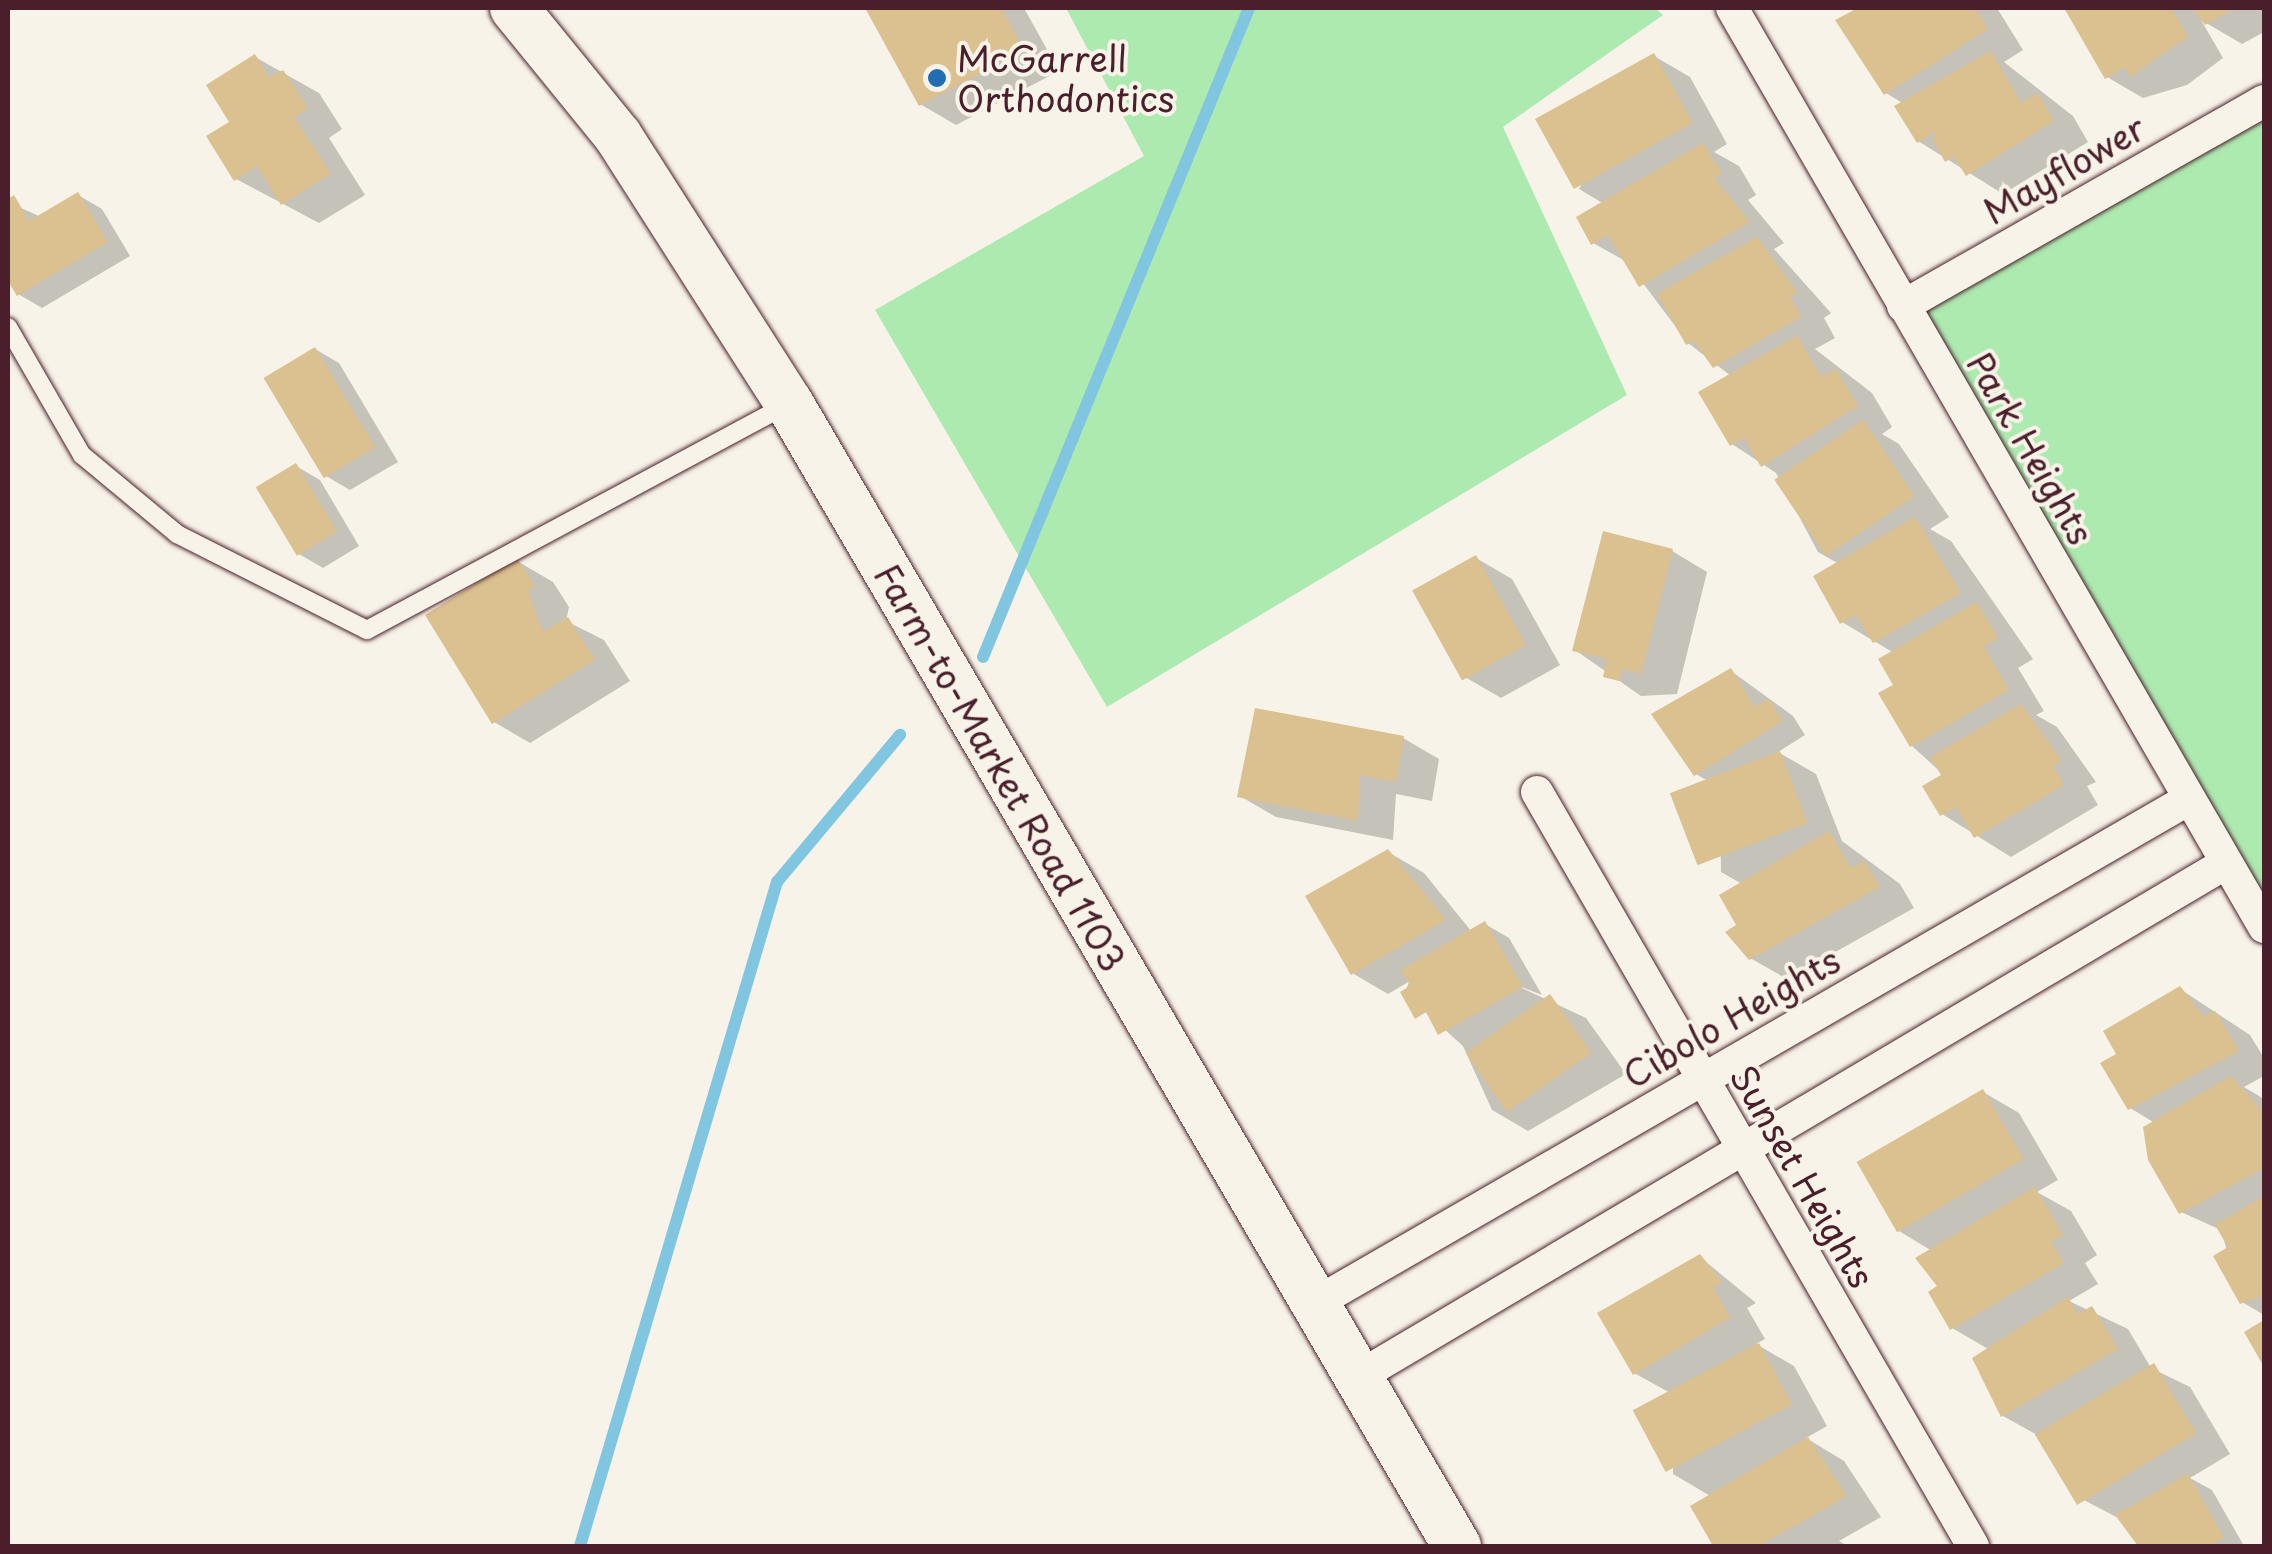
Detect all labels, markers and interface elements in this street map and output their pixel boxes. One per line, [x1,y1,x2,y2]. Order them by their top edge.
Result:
place label: McGarrell Orthodontics [957,37,1174,119]
marker: McGarrell Orthodontics [926,67,948,89]
street label: Mayflower [1976,106,2152,232]
street label: Park Heights [1959,345,2103,551]
street label: Farm-to-Market Road 1103 [867,556,1135,978]
street label: Cibolo Heights [1616,938,1846,1096]
street label: Sunset Heights [1722,1057,1884,1295]

